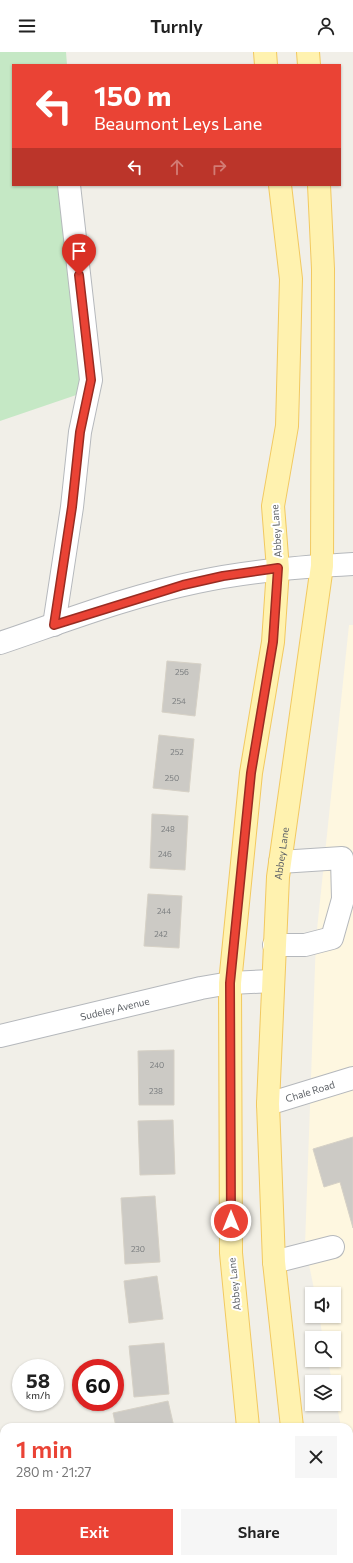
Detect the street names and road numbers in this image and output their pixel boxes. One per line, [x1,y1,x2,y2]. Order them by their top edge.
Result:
street label: Abbey Lane [268,504,284,558]
street label: Abbey Lane [272,826,291,881]
street label: Sudeley Avenue [79,995,151,1023]
street label: Chale Road [284,1078,336,1104]
street label: Abbey Lane [225,1257,243,1311]

